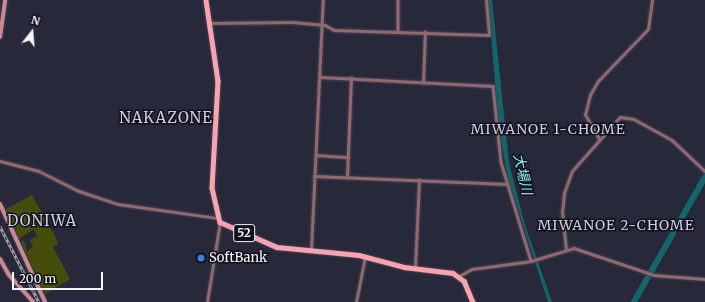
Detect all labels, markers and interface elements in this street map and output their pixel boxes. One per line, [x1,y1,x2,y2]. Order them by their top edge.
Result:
north arrow [12,12,52,52]
text: N [29,13,42,28]
district label: NAKAZONE [119,109,213,127]
district label: MIWANOE 1-CHOME [470,121,626,137]
water label: 大場川 [510,152,536,196]
district label: DONIWA [7,212,77,230]
district label: MIWANOE 2-CHOME [537,217,695,233]
road number: 52 [233,223,255,243]
place label: SoftBank [209,250,267,266]
marker: SoftBank [196,253,206,263]
scale bar [14,264,105,290]
text: 200 m [19,271,56,286]

